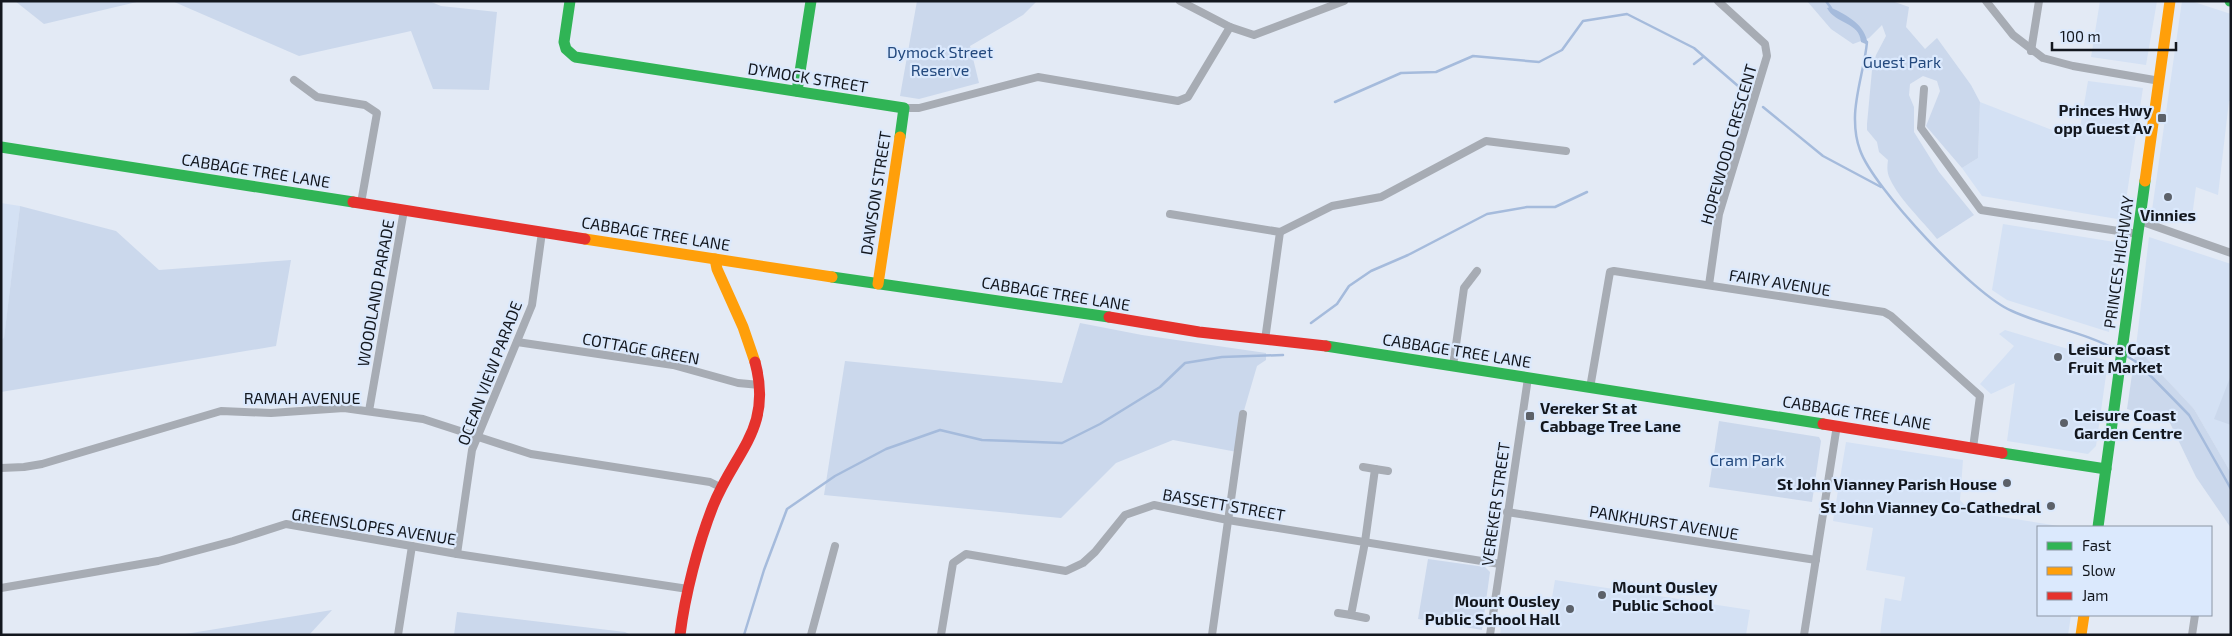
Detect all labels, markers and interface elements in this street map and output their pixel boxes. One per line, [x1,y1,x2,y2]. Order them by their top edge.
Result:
scale bar [2052,20,2176,52]
text: 100 m [2060,27,2101,45]
park label: Dymock Street Reserve [887,42,993,79]
park label: Guest Park [1863,52,1941,71]
street label: DYMOCK STREET [747,58,869,96]
street label: HOPEWOOD CRESCENT [1696,62,1760,226]
place label: Princes Hwy opp Guest Av [2054,100,2152,137]
marker: Princes Hwy opp Guest Av [2156,112,2168,124]
street label: DAWSON STREET [856,130,894,256]
street label: CABBAGE TREE LANE [180,149,332,191]
marker: Vinnies [2162,191,2174,203]
street label: PRINCES HIGHWAY [2099,194,2137,330]
place label: Vinnies [2140,205,2196,224]
street label: CABBAGE TREE LANE [580,212,732,254]
street label: WOODLAND PARADE [353,218,397,368]
street label: FAIRY AVENUE [1728,265,1832,299]
street label: CABBAGE TREE LANE [980,272,1132,314]
street label: OCEAN VIEW PARADE [453,298,525,448]
street label: COTTAGE GREEN [581,328,701,368]
street label: CABBAGE TREE LANE [1381,329,1533,371]
place label: Leisure Coast Fruit Market [2068,339,2171,376]
marker: Leisure Coast Fruit Market [2052,351,2064,363]
street label: RAMAH AVENUE [244,388,360,407]
street label: CABBAGE TREE LANE [1781,391,1933,433]
place label: Vereker St at Cabbage Tree Lane [1540,398,1681,435]
place label: Leisure Coast Garden Centre [2074,405,2182,442]
marker: Vereker St at Cabbage Tree Lane [1524,410,1536,422]
marker: Leisure Coast Garden Centre [2058,417,2070,429]
street label: VEREKER STREET [1477,441,1513,567]
park label: Cram Park [1710,450,1784,469]
place label: St John Vianney Parish House [1777,474,1997,494]
marker: St John Vianney Parish House [2001,477,2013,489]
street label: BASSETT STREET [1161,484,1287,524]
place label: St John Vianney Co-Cathedral [1820,497,2042,517]
marker: St John Vianney Co-Cathedral [2045,500,2057,512]
street label: PANKHURST AVENUE [1588,501,1740,543]
street label: GREENSLOPES AVENUE [290,504,458,548]
legend [2037,526,2212,616]
text: Fast [2082,536,2112,554]
text: Slow [2082,561,2116,579]
place label: Mount Ousley Public School [1612,577,1717,614]
text: Jam [2082,586,2108,604]
marker: Mount Ousley Public School [1596,589,1608,601]
place label: Mount Ousley Public School Hall [1425,591,1561,628]
marker: Mount Ousley Public School Hall [1564,603,1576,615]

